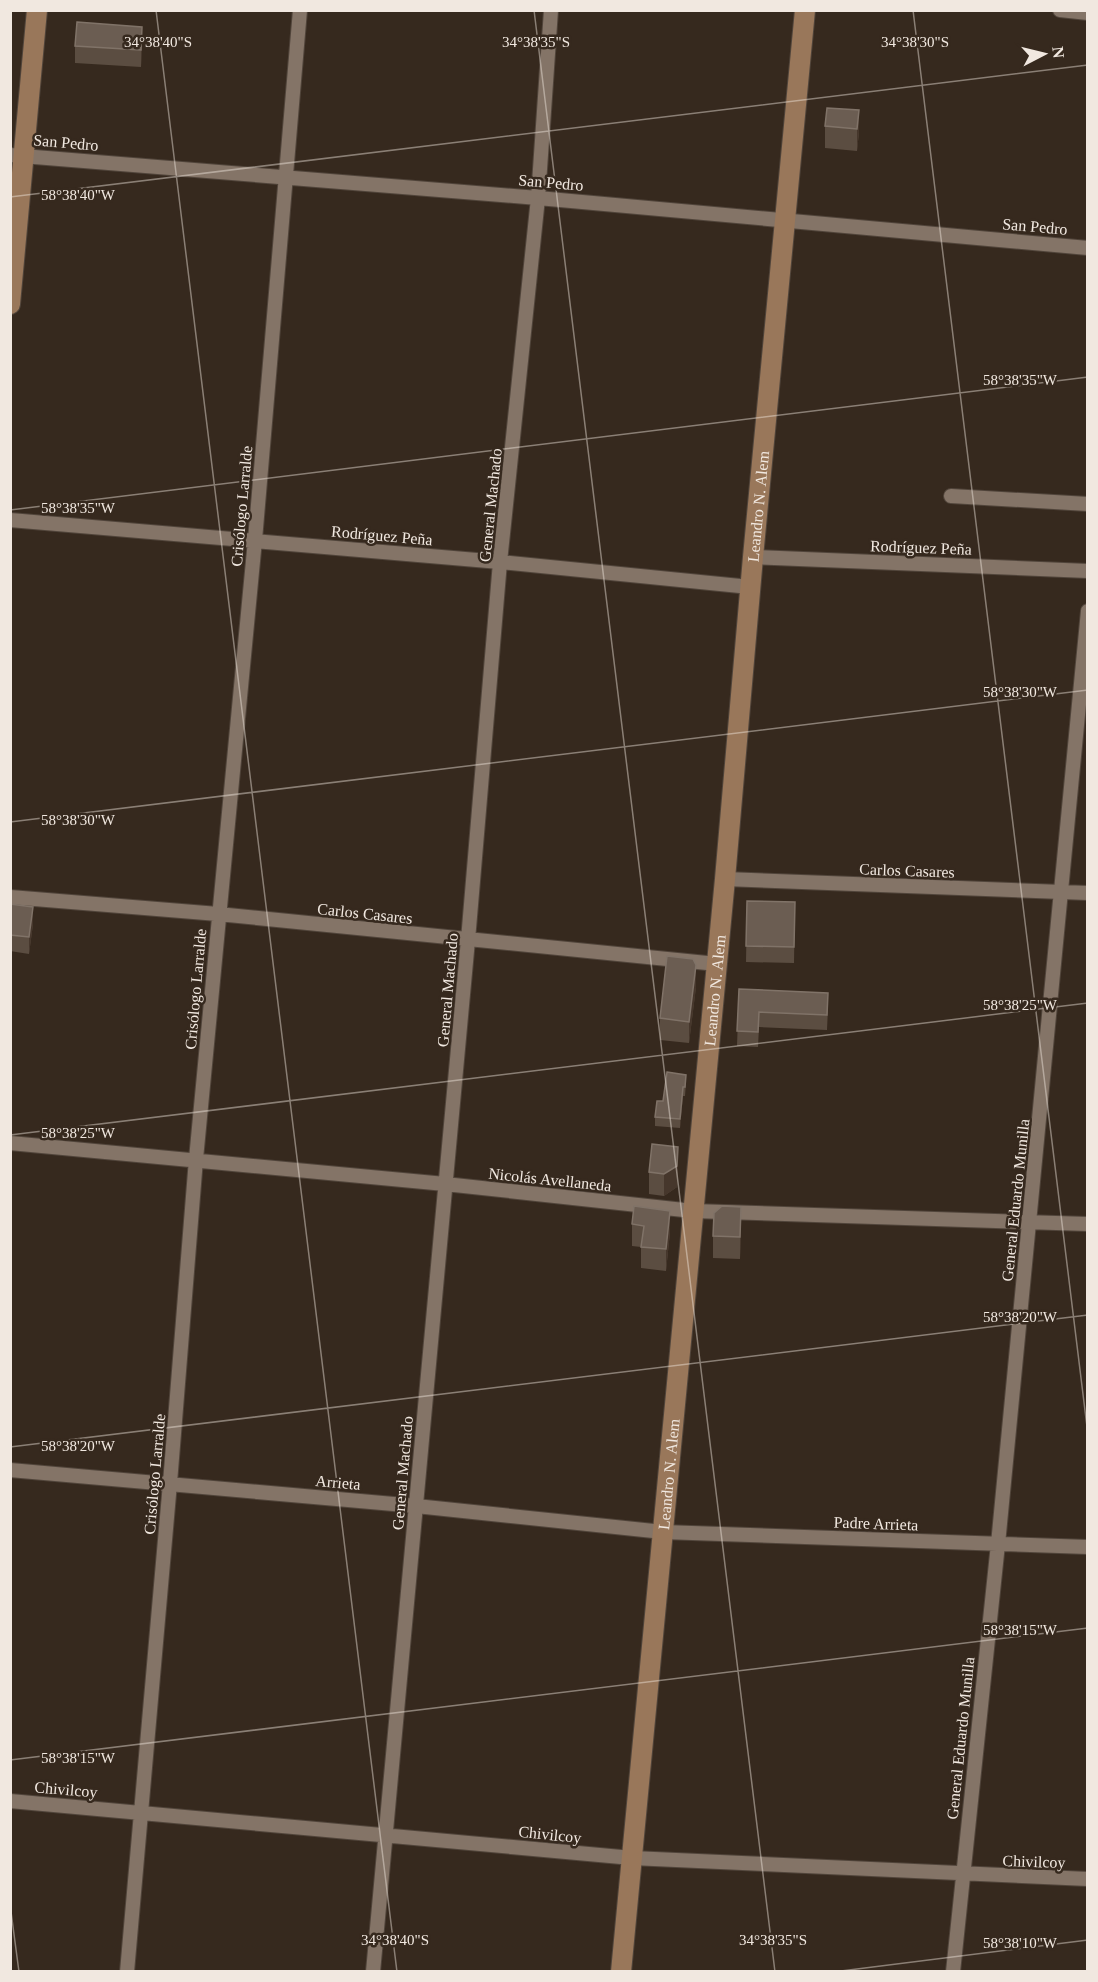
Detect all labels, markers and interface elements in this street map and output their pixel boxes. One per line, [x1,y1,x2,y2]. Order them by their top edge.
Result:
north arrow [1014,24,1074,84]
text: 34°38'40"S [124,34,192,50]
text: 34°38'35"S [502,34,570,50]
text: 34°38'30"S [881,34,949,50]
text: N [1049,45,1068,59]
street label: San Pedro [33,131,99,154]
street label: San Pedro [518,171,584,194]
text: 58°38'40"W [41,187,116,203]
street label: San Pedro [1002,215,1068,238]
text: 58°38'35"W [983,372,1058,388]
street label: Crisólogo Larralde [228,445,256,567]
street label: General Machado [476,447,505,563]
street label: Leandro N. Alem [745,450,772,563]
text: 58°38'35"W [41,500,116,516]
street label: Rodríguez Peña [330,523,433,549]
street label: Rodríguez Peña [870,537,972,559]
text: 58°38'30"W [983,684,1058,700]
text: 58°38'30"W [41,812,116,828]
street label: Carlos Casares [859,860,955,881]
street label: Carlos Casares [317,900,413,927]
street label: Crisólogo Larralde [182,928,210,1050]
street label: General Machado [434,932,461,1048]
street label: Leandro N. Alem [701,934,729,1047]
text: 58°38'25"W [983,997,1058,1013]
street label: General Eduardo Munilla [998,1118,1032,1282]
text: 58°38'25"W [41,1125,116,1141]
street label: Nicolás Avellaneda [488,1165,612,1194]
text: 58°38'20"W [983,1309,1058,1325]
street label: Crisólogo Larralde [141,1413,169,1535]
street label: General Machado [389,1415,416,1531]
street label: Leandro N. Alem [655,1417,683,1531]
text: 58°38'20"W [41,1438,116,1454]
street label: Arrieta [315,1472,361,1493]
street label: Padre Arrieta [833,1514,919,1533]
text: 58°38'15"W [983,1622,1058,1638]
street label: General Eduardo Munilla [943,1656,977,1820]
text: 58°38'15"W [41,1750,116,1766]
street label: Chivilcoy [34,1778,98,1802]
street label: Chivilcoy [518,1823,582,1847]
street label: Chivilcoy [1002,1852,1066,1872]
text: 34°38'40"S [361,1932,429,1948]
text: 34°38'35"S [739,1932,807,1948]
text: 58°38'10"W [983,1935,1058,1951]

